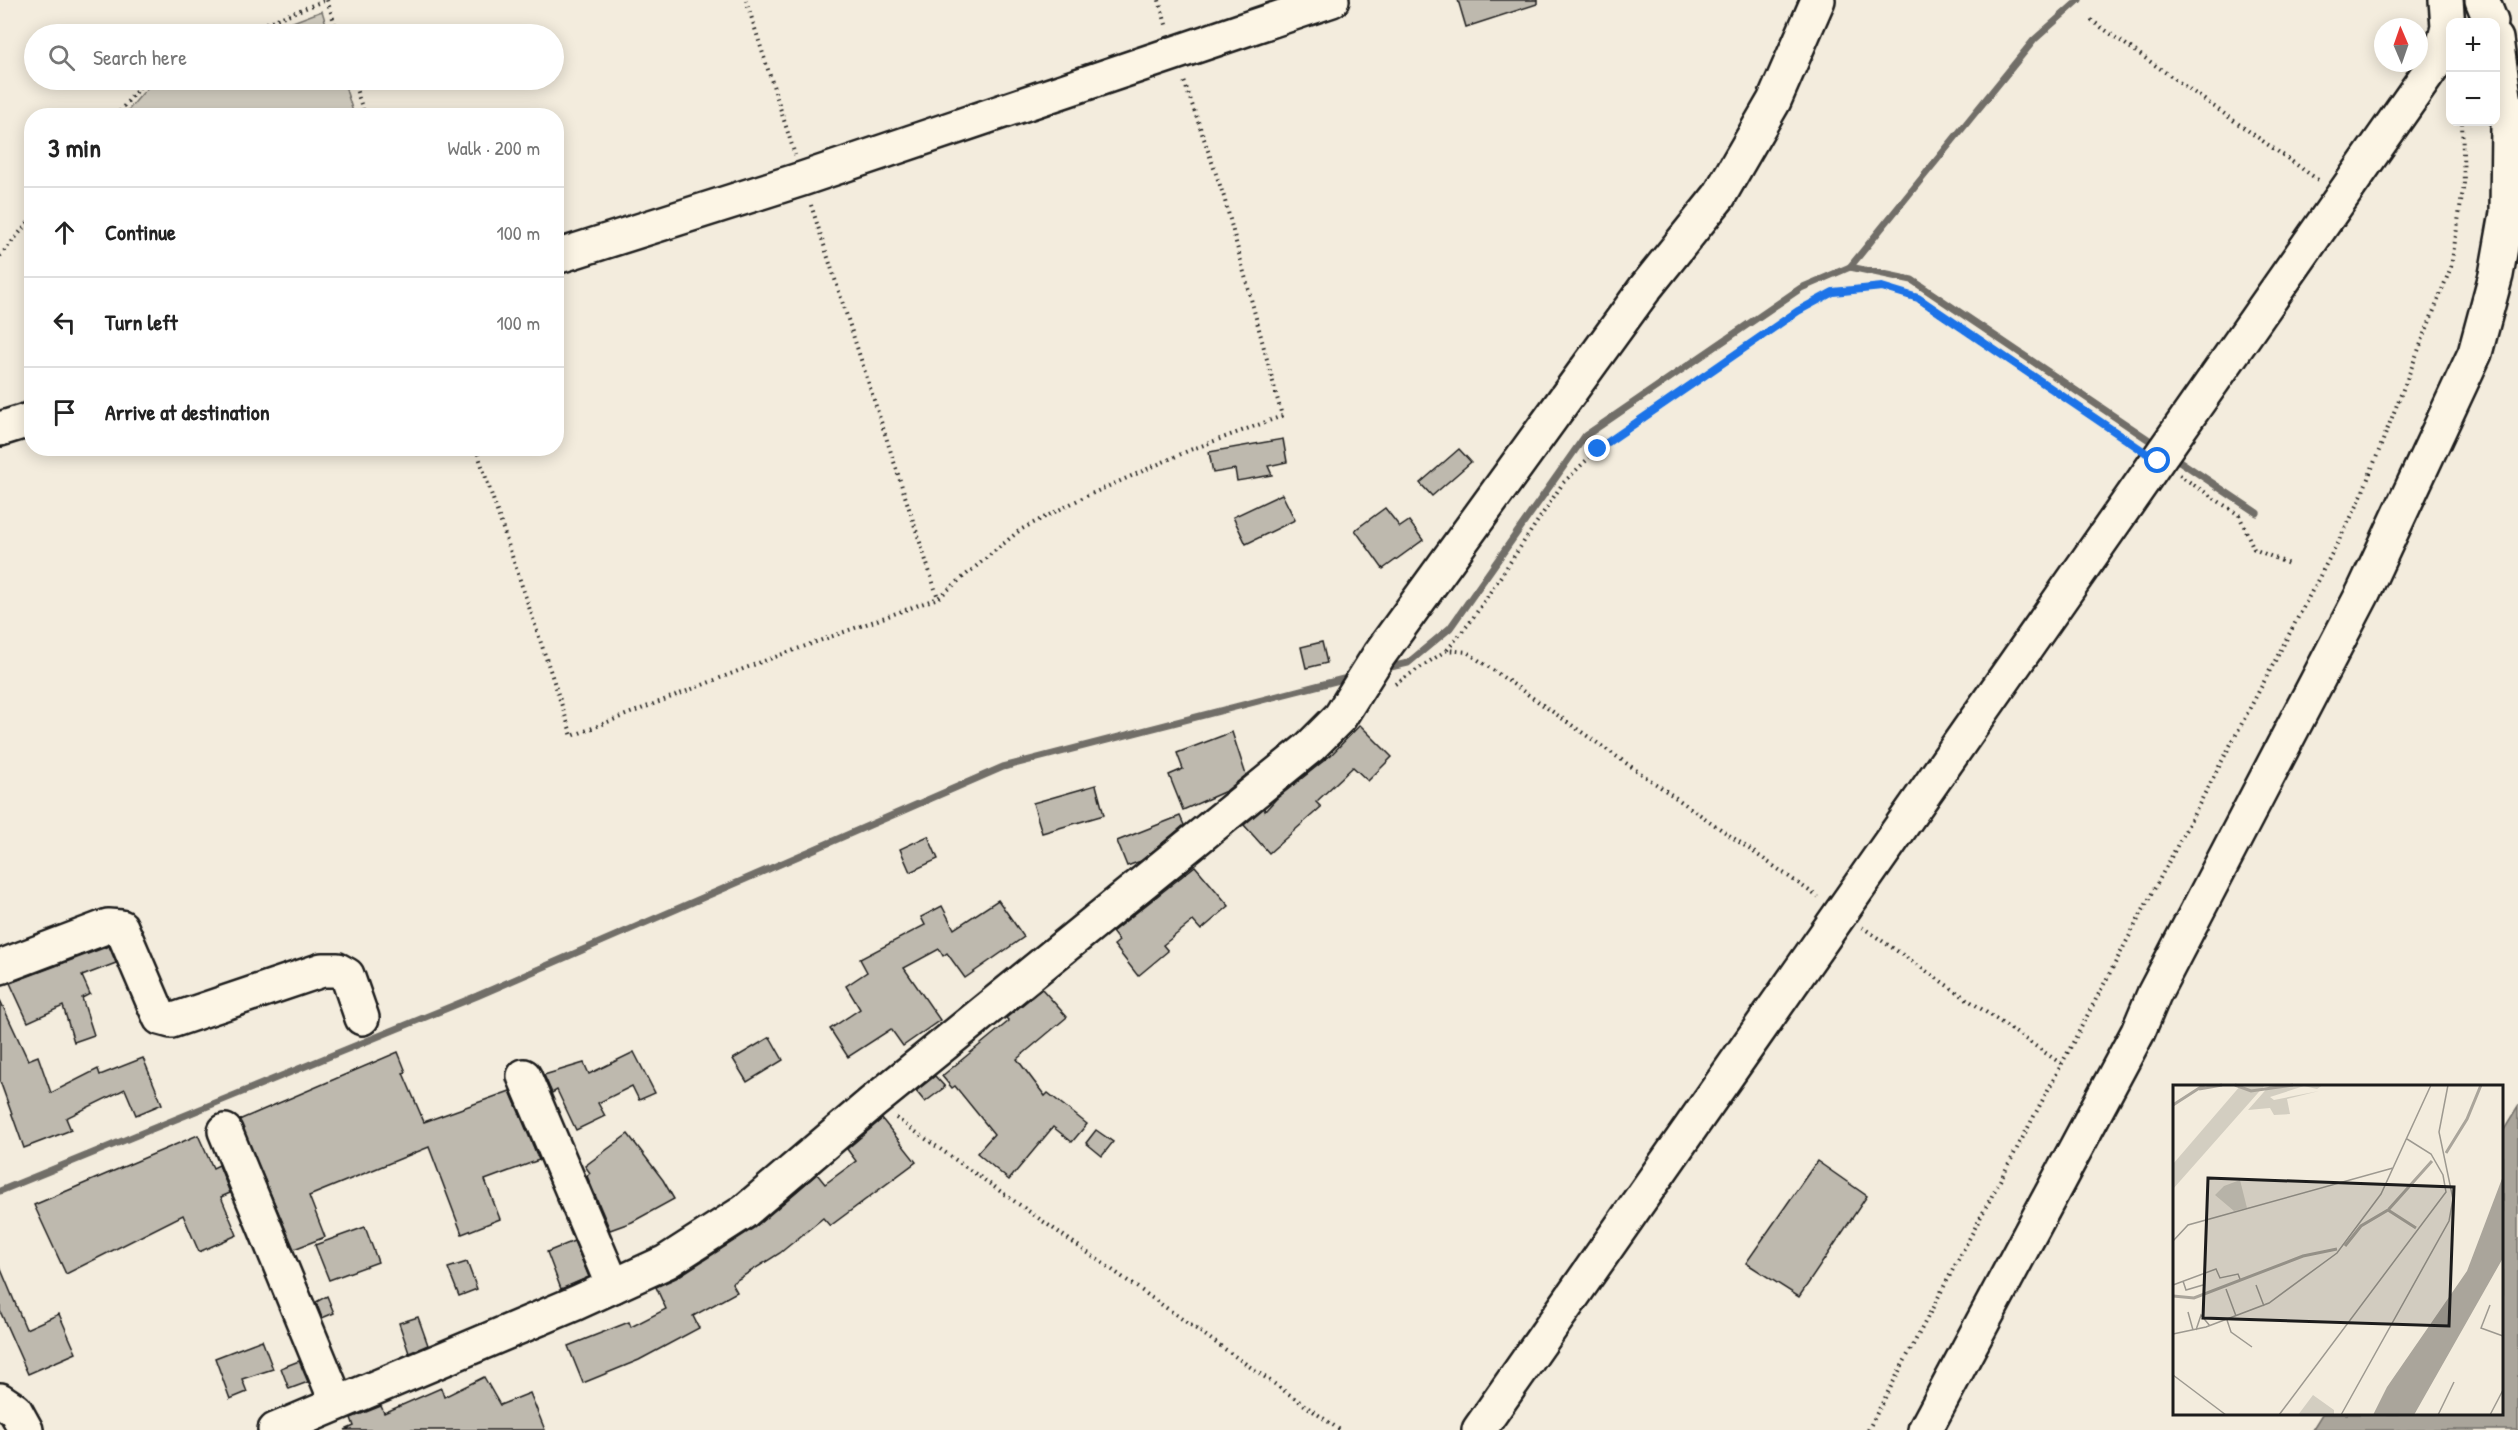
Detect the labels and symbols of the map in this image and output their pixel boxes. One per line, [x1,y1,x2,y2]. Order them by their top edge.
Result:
north arrow [2374,18,2428,72]
route end [1584,435,1610,461]
route start [2144,447,2170,473]
inset map [2173,1085,2503,1415]

